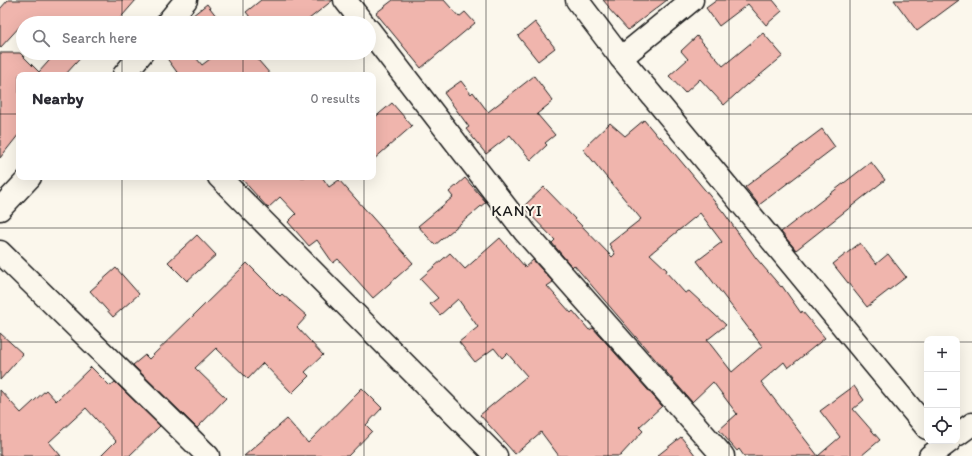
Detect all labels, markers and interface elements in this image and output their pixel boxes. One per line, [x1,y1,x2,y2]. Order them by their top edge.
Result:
search box [16,16,376,60]
icon: search [30,27,52,49]
text: Search here [62,29,137,47]
text: Nearby [32,88,84,108]
text: 0 results [310,91,360,106]
district label: KANYI [491,201,543,220]
map controls [924,336,960,444]
button: + [924,336,960,372]
button: − [924,372,960,408]
button: locate [924,408,960,444]

